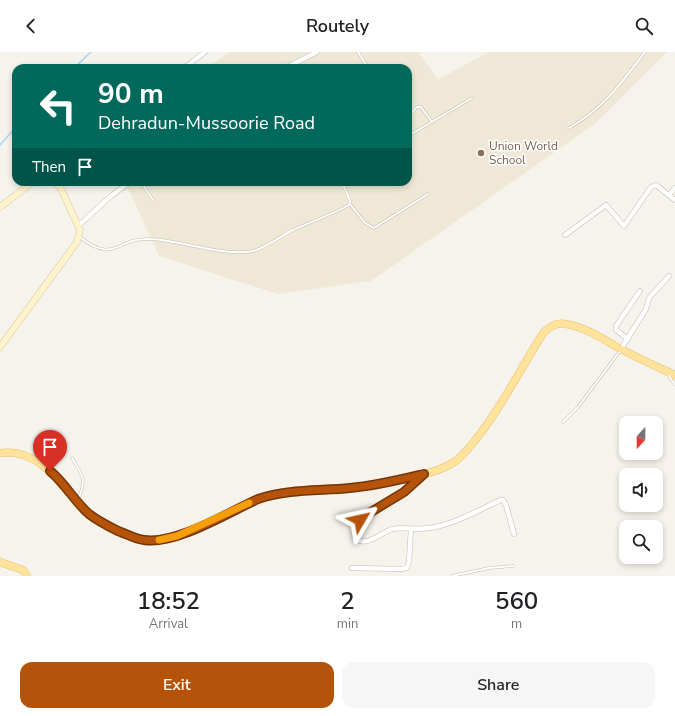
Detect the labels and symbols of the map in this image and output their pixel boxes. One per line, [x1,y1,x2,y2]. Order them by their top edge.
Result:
place label: Union World School [489,138,558,168]
marker: Union World School [476,148,486,158]
north arrow [619,416,663,460]
pin [33,430,67,471]
position arrow [339,499,381,541]

